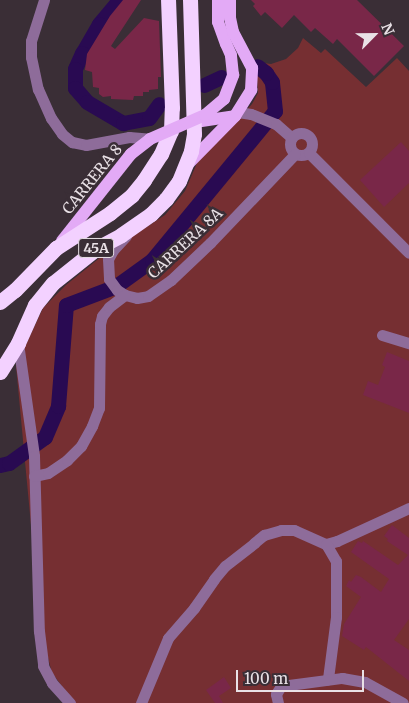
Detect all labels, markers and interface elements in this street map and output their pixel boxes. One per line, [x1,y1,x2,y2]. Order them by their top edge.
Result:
north arrow [349,10,399,60]
text: N [377,21,398,38]
street label: CARRERA 8 [58,140,126,218]
street label: CARRERA 8A [144,204,226,282]
road number: 45A [77,237,115,260]
scale bar [239,660,366,692]
text: 100 m [244,669,288,688]

